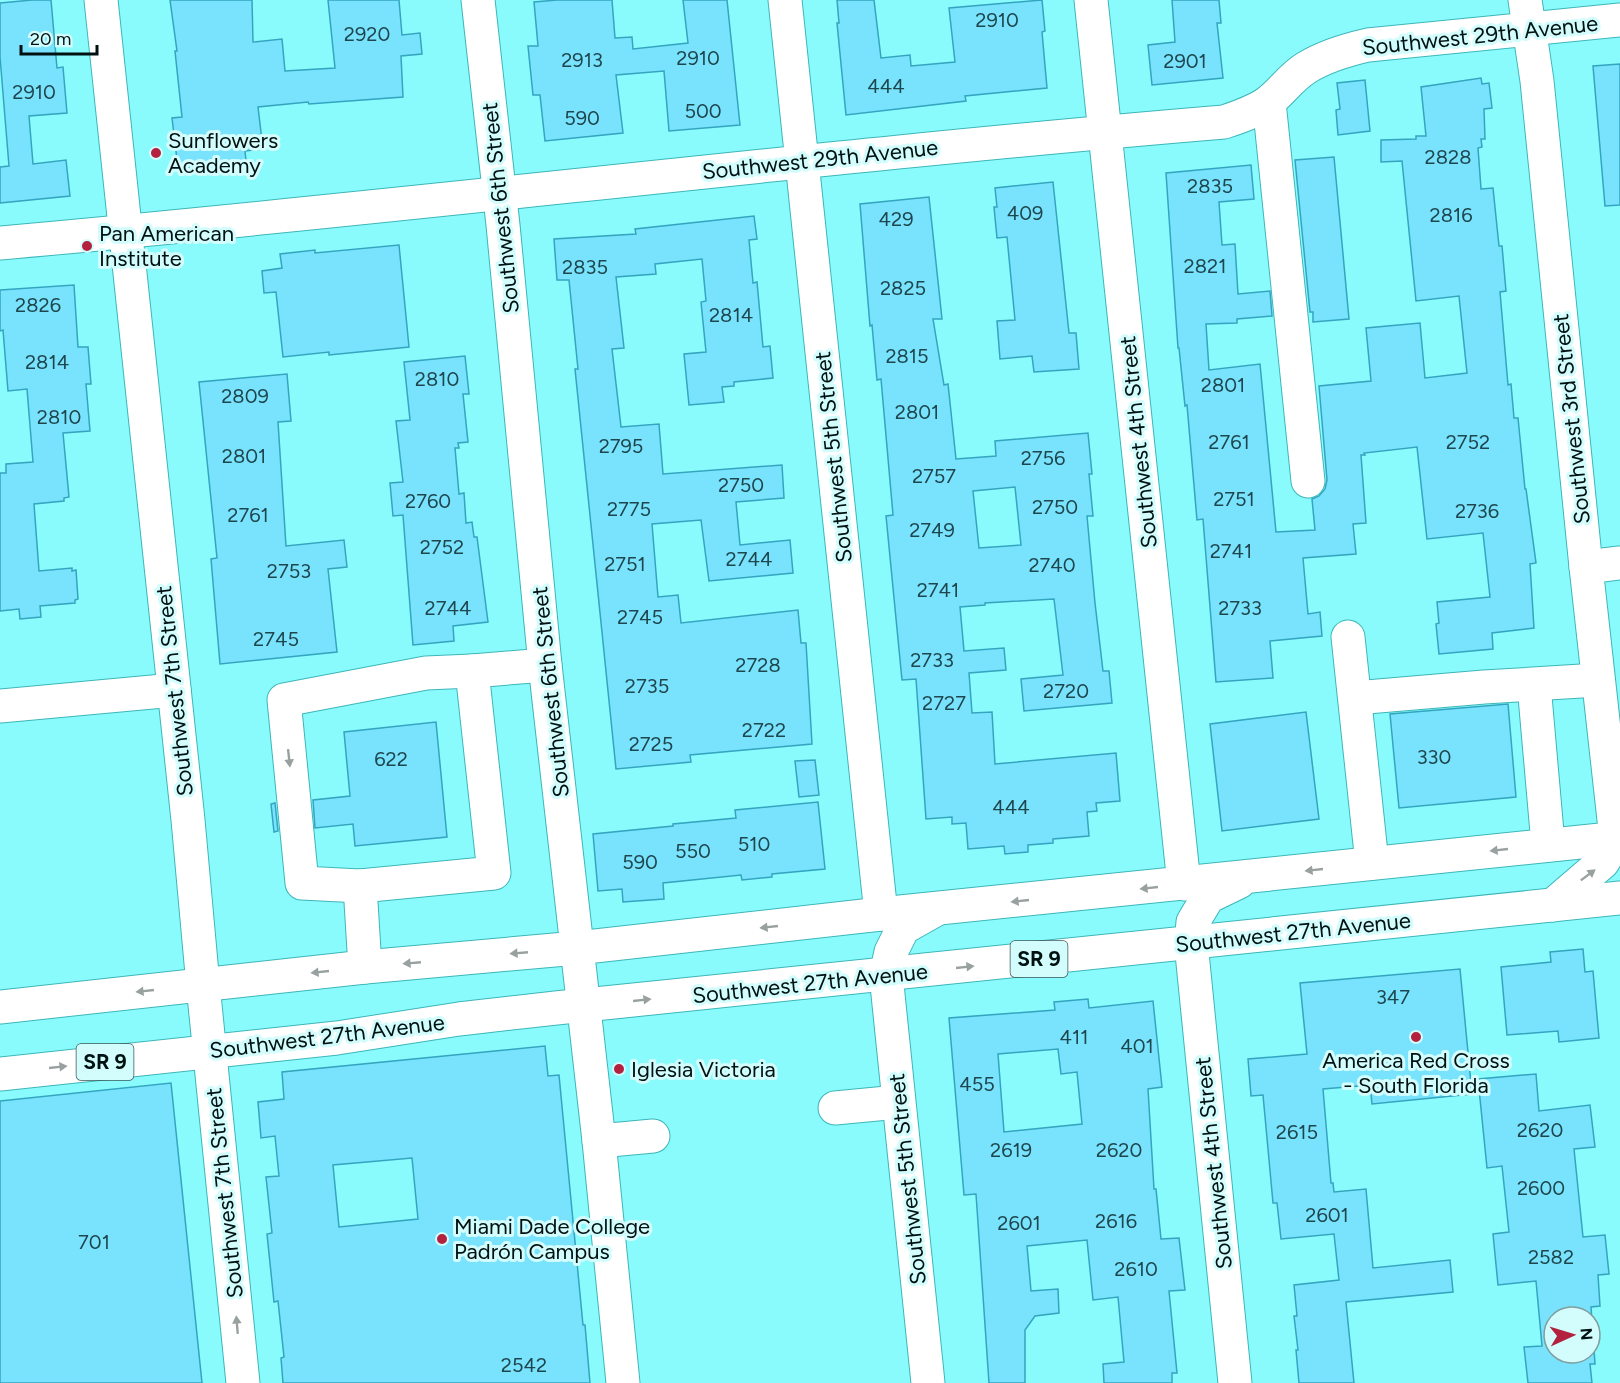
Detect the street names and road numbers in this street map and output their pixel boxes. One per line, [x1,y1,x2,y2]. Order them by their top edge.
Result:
street label: Southwest 29th Avenue [1361,10,1599,61]
street label: Southwest 6th Street [476,101,525,315]
street label: Southwest 29th Avenue [701,134,939,185]
street label: Southwest 3rd Street [1547,312,1596,525]
street label: Southwest 4th Street [1114,334,1163,549]
street label: Southwest 5th Street [809,350,858,564]
street label: Southwest 7th Street [150,584,199,797]
street label: Southwest 6th Street [526,585,575,799]
street label: Southwest 27th Avenue [1174,907,1412,958]
road number: SR 9 [1010,941,1068,977]
street label: Southwest 27th Avenue [691,958,929,1009]
street label: Southwest 27th Avenue [208,1009,446,1064]
road number: SR 9 [76,1044,134,1080]
street label: Southwest 4th Street [1189,1055,1238,1270]
street label: Southwest 5th Street [883,1072,932,1286]
street label: Southwest 7th Street [200,1086,249,1299]

